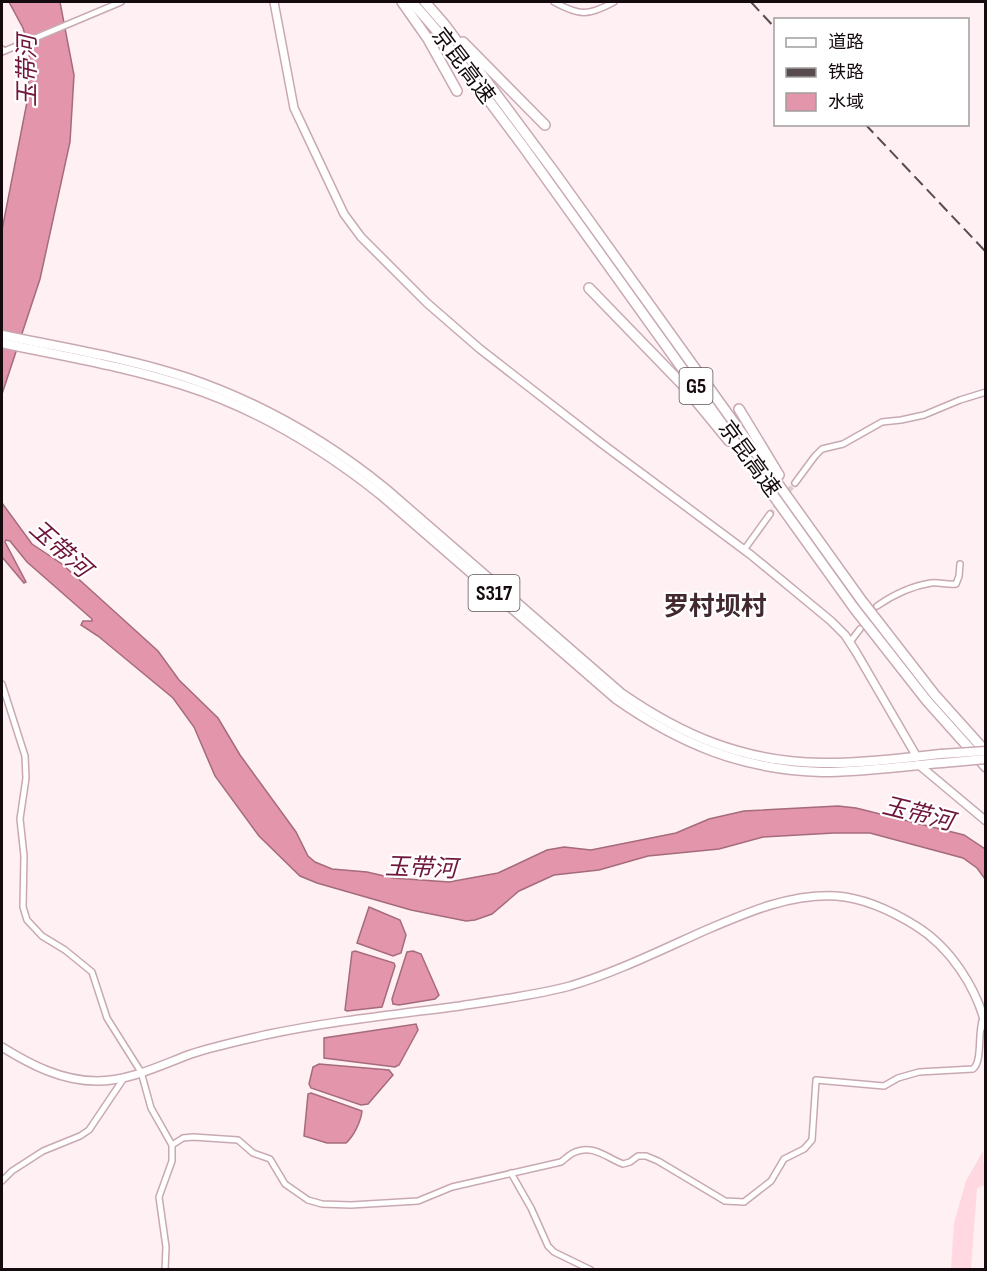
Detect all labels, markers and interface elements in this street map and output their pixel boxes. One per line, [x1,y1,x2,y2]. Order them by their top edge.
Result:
legend [774,18,969,126]
street label: 京昆高速 [426,23,500,109]
water label: 玉带河 [13,31,42,107]
text: 道路 [828,32,864,53]
text: 铁路 [828,62,864,83]
text: 水域 [828,92,864,113]
road number: G5 [680,368,712,404]
street label: 京昆高速 [712,415,786,503]
water label: 玉带河 [24,514,99,587]
road number: S317 [468,575,520,611]
district label: 罗村坝村 [663,592,767,623]
water label: 玉带河 [880,791,960,838]
water label: 玉带河 [385,852,461,884]

